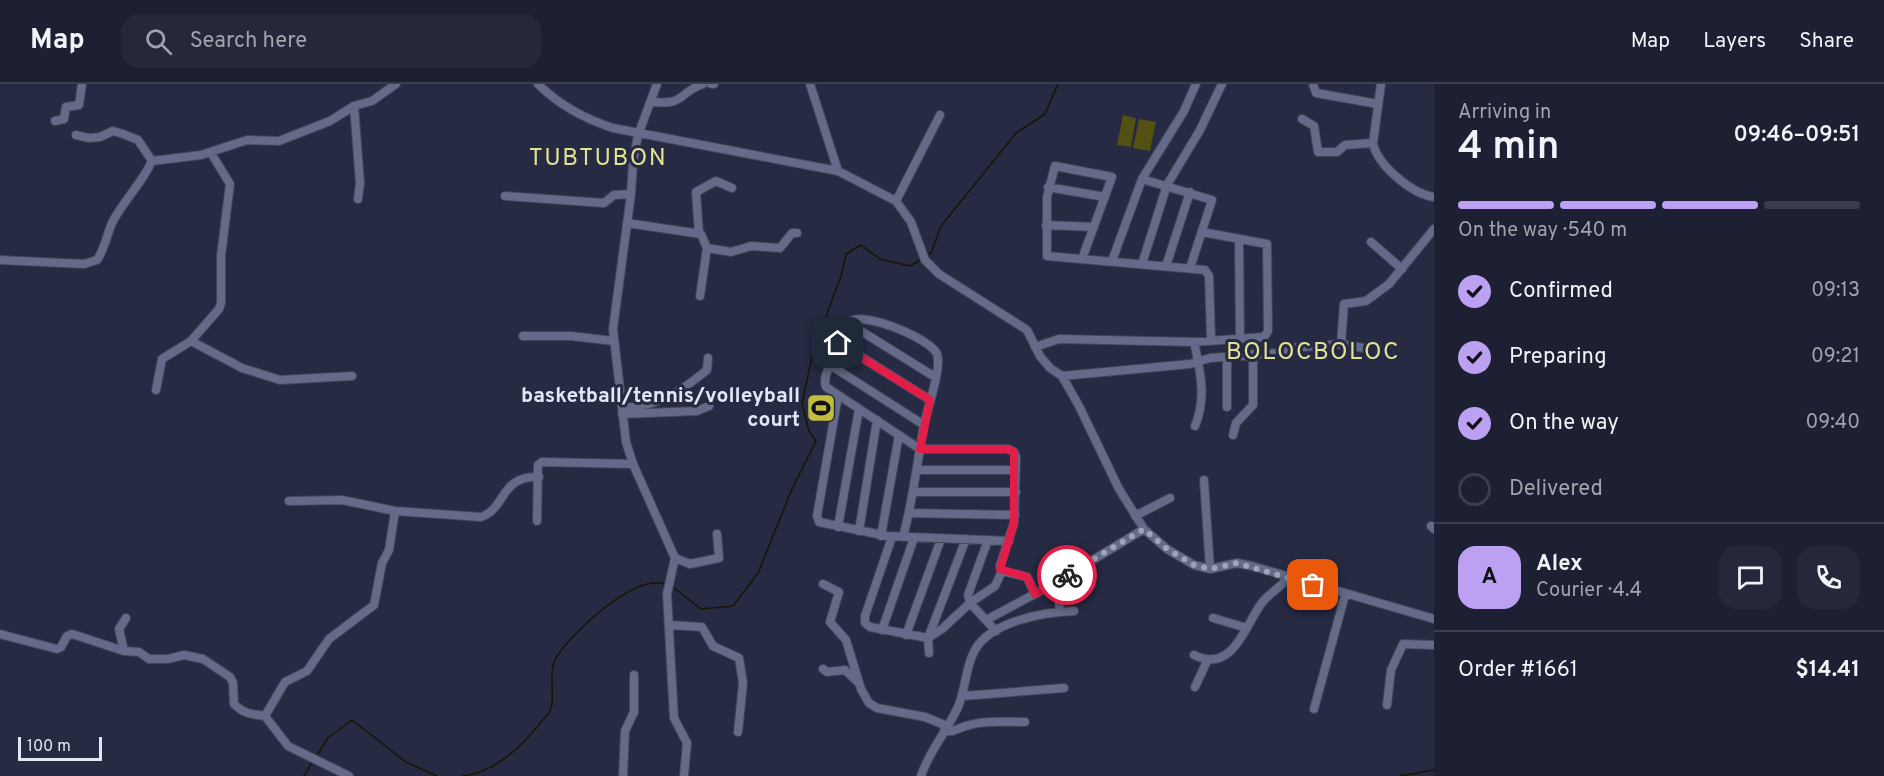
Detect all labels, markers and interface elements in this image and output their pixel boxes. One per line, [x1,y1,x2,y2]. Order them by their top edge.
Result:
search box [121,14,541,68]
text: Map [30,23,85,59]
icon: search [142,25,175,58]
text: Search here [190,28,307,55]
text: Map [1631,28,1670,55]
text: Layers [1703,28,1766,55]
text: Share [1799,28,1854,55]
text: Arriving in [1458,100,1551,126]
text: 09:46–09:51 [1734,122,1860,149]
text: 4 min [1458,124,1559,173]
district label: TUBTUBON [529,144,667,174]
text: On the way · 540 m [1458,218,1627,244]
icon: check [1458,275,1491,308]
text: Confirmed [1509,278,1613,305]
text: 09:13 [1811,278,1860,304]
pin [812,317,863,368]
icon: home [821,326,854,359]
district label: BOLOCBOLOC [1226,338,1400,368]
icon: check [1458,341,1491,374]
text: Preparing [1509,344,1607,371]
text: 09:21 [1811,344,1860,370]
place label: basketball/tennis/volleyball court [521,383,800,434]
sports icon: basketball/tennis/volleyball court [805,392,837,424]
icon: check [1458,407,1491,440]
text: On the way [1509,410,1619,437]
text: 09:40 [1805,410,1860,436]
text: Delivered [1509,476,1603,503]
courier [1037,545,1097,605]
button: chat [1719,546,1782,609]
button: phone [1797,546,1860,609]
text: Alex [1536,551,1583,578]
icon: bike [1051,559,1084,592]
pin [1287,559,1338,610]
text: A [1482,564,1497,591]
icon: bag [1296,568,1329,601]
text: Courier · 4.4 [1536,578,1642,604]
text: Order #1661 [1458,657,1578,684]
text: $14.41 [1796,657,1860,684]
scale bar [18,734,102,762]
text: 100 m [27,737,71,757]

